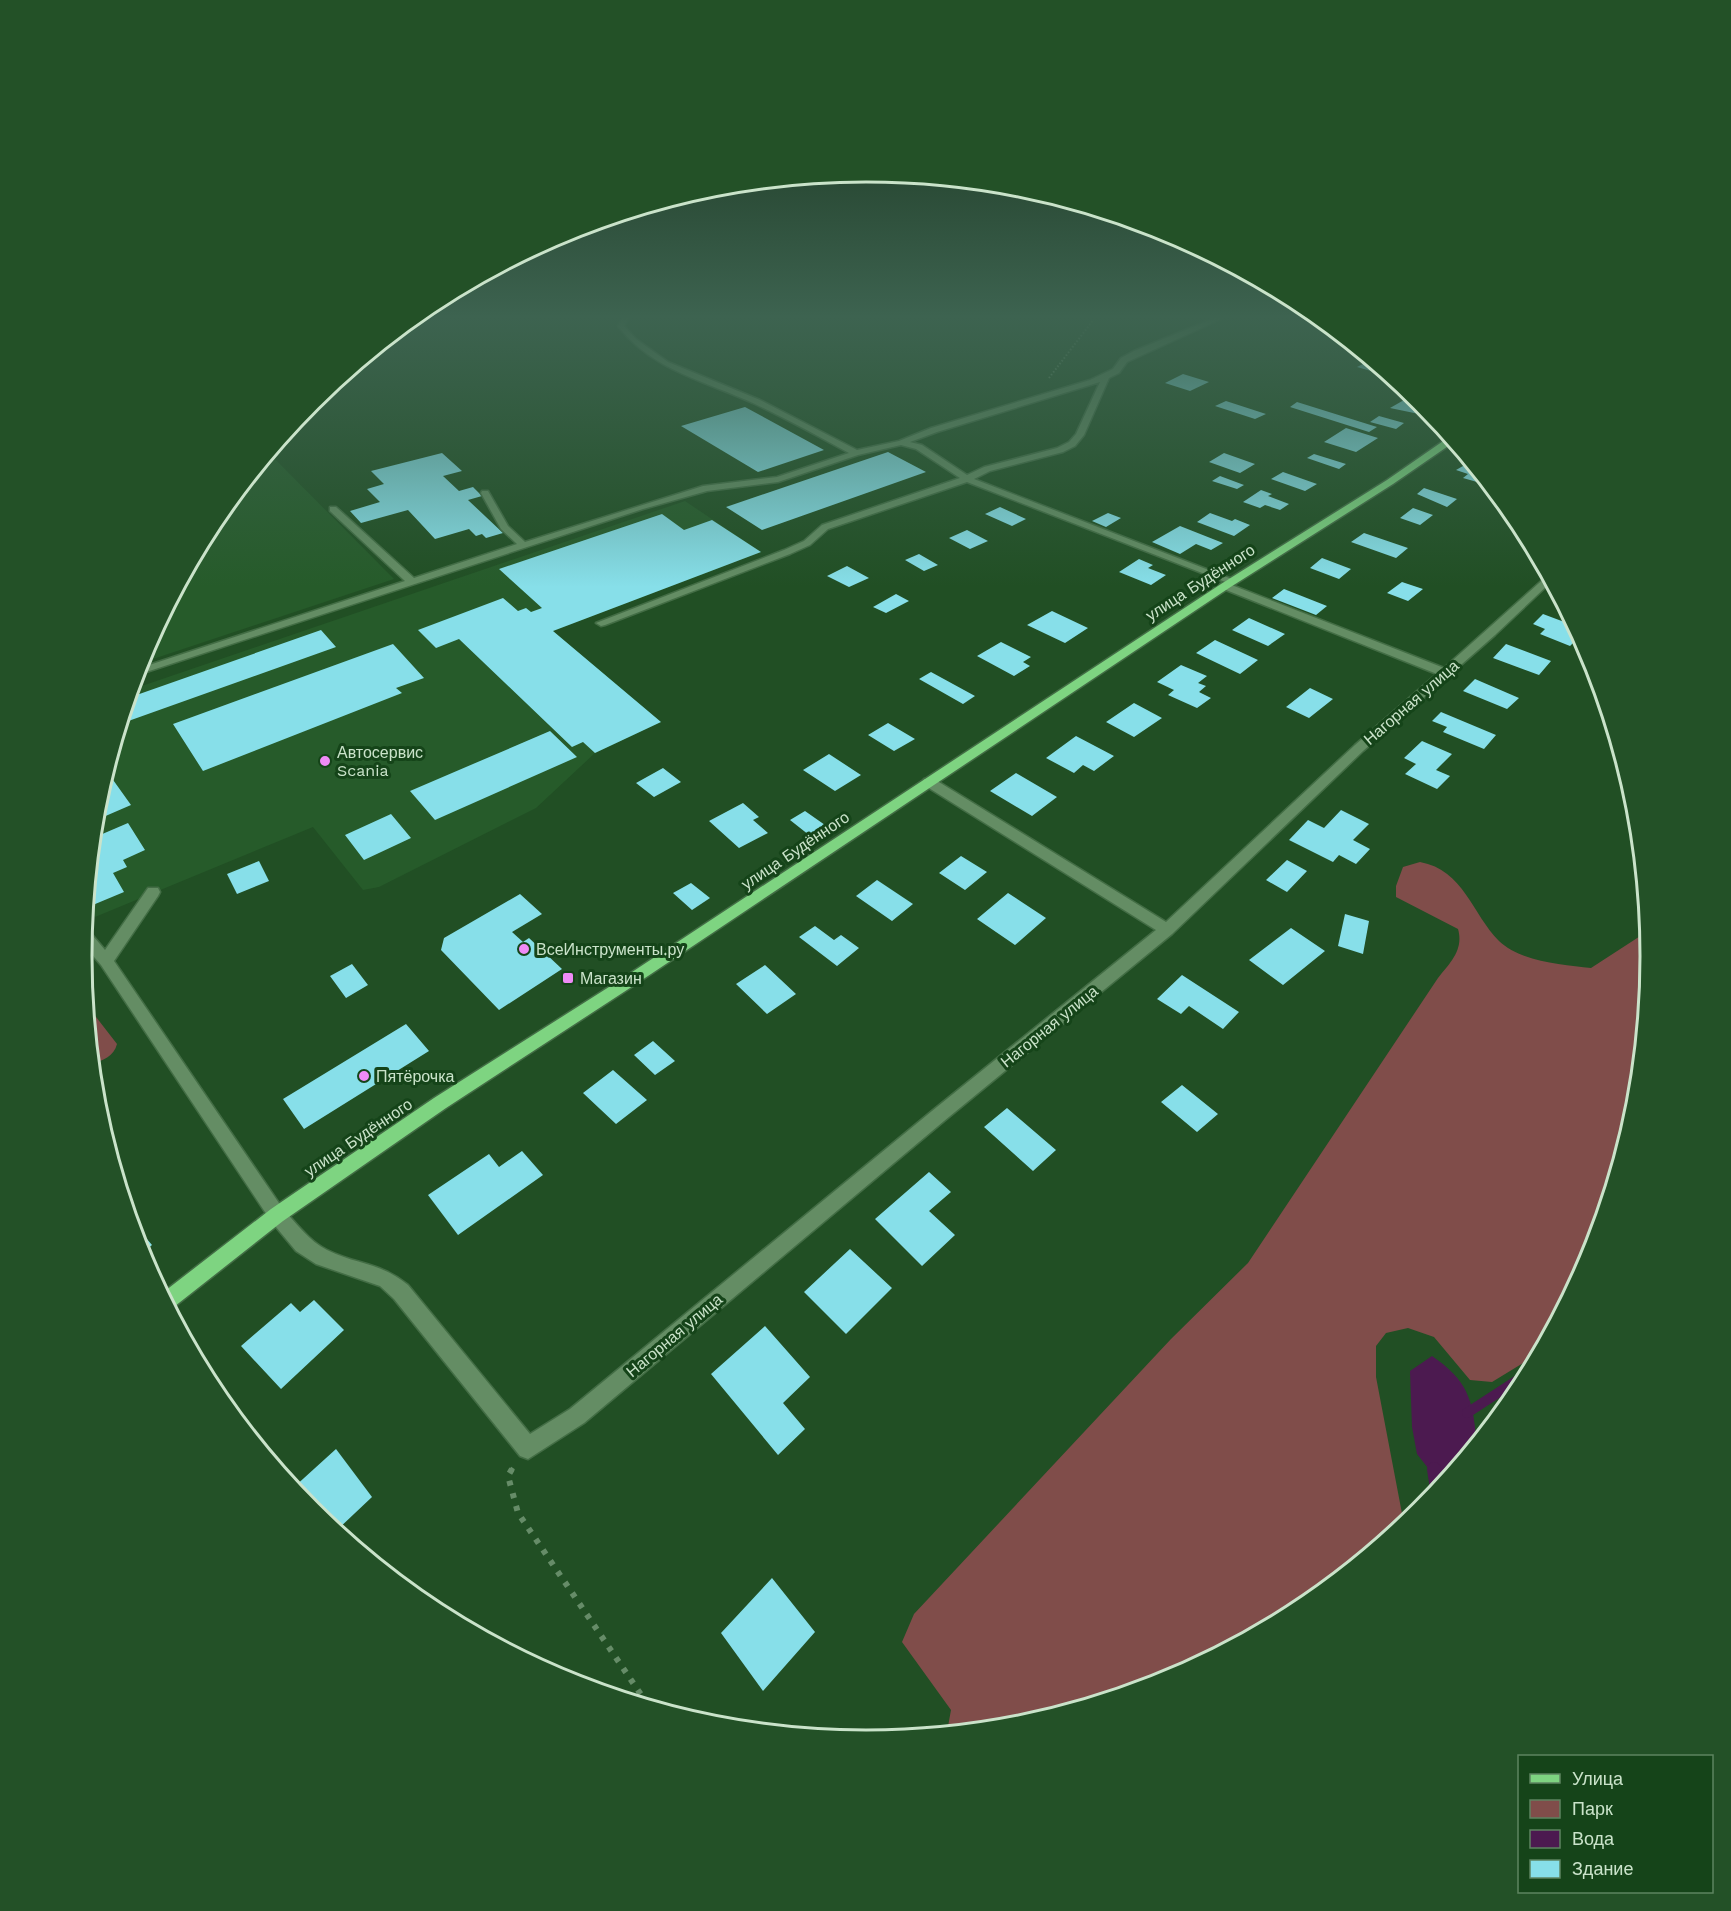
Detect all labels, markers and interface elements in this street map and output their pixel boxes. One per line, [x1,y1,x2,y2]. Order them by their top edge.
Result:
street label: улица Будённого [1142,540,1258,625]
street label: Нагорная улица [1360,656,1463,749]
place label: Автосервис Scania [337,743,423,780]
marker: Автосервис Scania [318,754,332,768]
street label: улица Будённого [738,807,853,894]
place label: ВсеИнструменты.ру [536,940,684,959]
marker: ВсеИнструменты.ру [517,942,531,956]
place label: Магазин [580,969,642,988]
marker: Магазин [561,971,575,985]
street label: Нагорная улица [997,981,1102,1071]
place label: Пятёрочка [376,1067,455,1086]
marker: Пятёрочка [357,1069,371,1083]
street label: улица Будённого [301,1094,416,1181]
street label: Нагорная улица [622,1290,726,1381]
legend [1518,1755,1713,1893]
text: Улица [1572,1768,1624,1789]
text: Парк [1572,1798,1613,1819]
text: Вода [1572,1828,1615,1849]
text: Здание [1572,1858,1633,1879]

